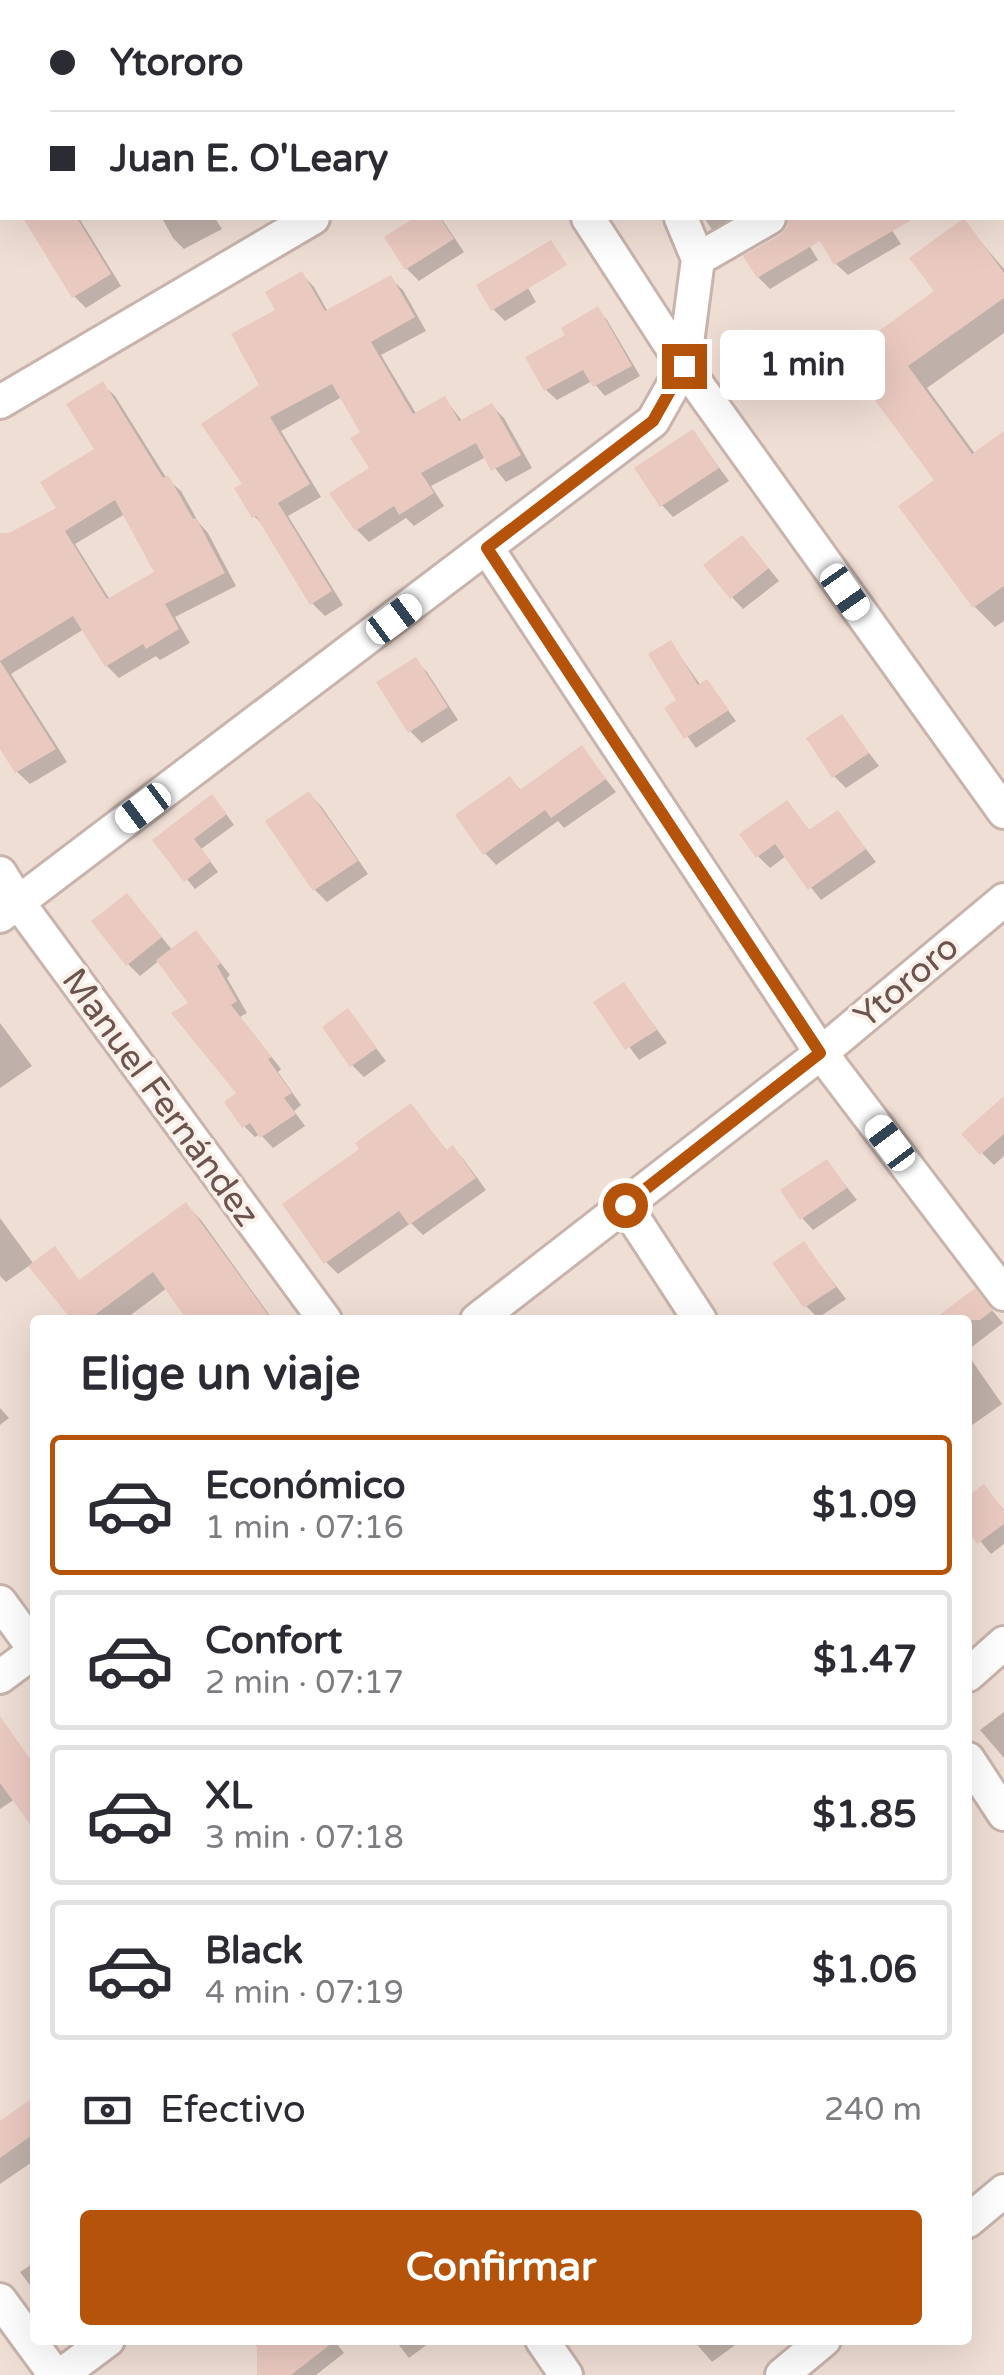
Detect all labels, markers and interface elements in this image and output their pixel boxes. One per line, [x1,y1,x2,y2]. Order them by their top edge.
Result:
text: Ytororo [110,40,244,86]
text: Juan E. O'Leary [110,136,388,182]
callout: 1 min [719,331,884,401]
route end [662,344,707,389]
text: 1 min [760,346,845,384]
car [816,559,874,625]
car [361,589,427,649]
car [110,778,176,838]
street label: Ytororo [846,926,967,1037]
street label: Manuel Fernández [53,961,268,1235]
car [860,1110,920,1176]
route start [603,1183,648,1228]
text: Elige un viaje [80,1348,360,1402]
icon: car [85,1460,175,1550]
text: Económico [205,1463,406,1509]
text: $1.09 [812,1482,917,1528]
text: 1 min · 07:16 [205,1509,404,1547]
icon: car [85,1615,175,1705]
text: Confort [205,1618,342,1664]
text: $1.47 [813,1637,917,1683]
text: 2 min · 07:17 [205,1664,404,1702]
icon: car [85,1770,175,1860]
text: XL [205,1773,252,1819]
text: $1.85 [812,1792,917,1838]
text: 3 min · 07:18 [205,1819,404,1857]
icon: car [85,1925,175,2015]
text: Black [205,1928,303,1974]
text: $1.06 [812,1947,917,1993]
text: 4 min · 07:19 [205,1974,404,2012]
icon: cash [80,2083,135,2138]
text: Efectivo [160,2087,306,2133]
text: 240 m [824,2091,922,2129]
button: Confirmar [80,2210,922,2325]

